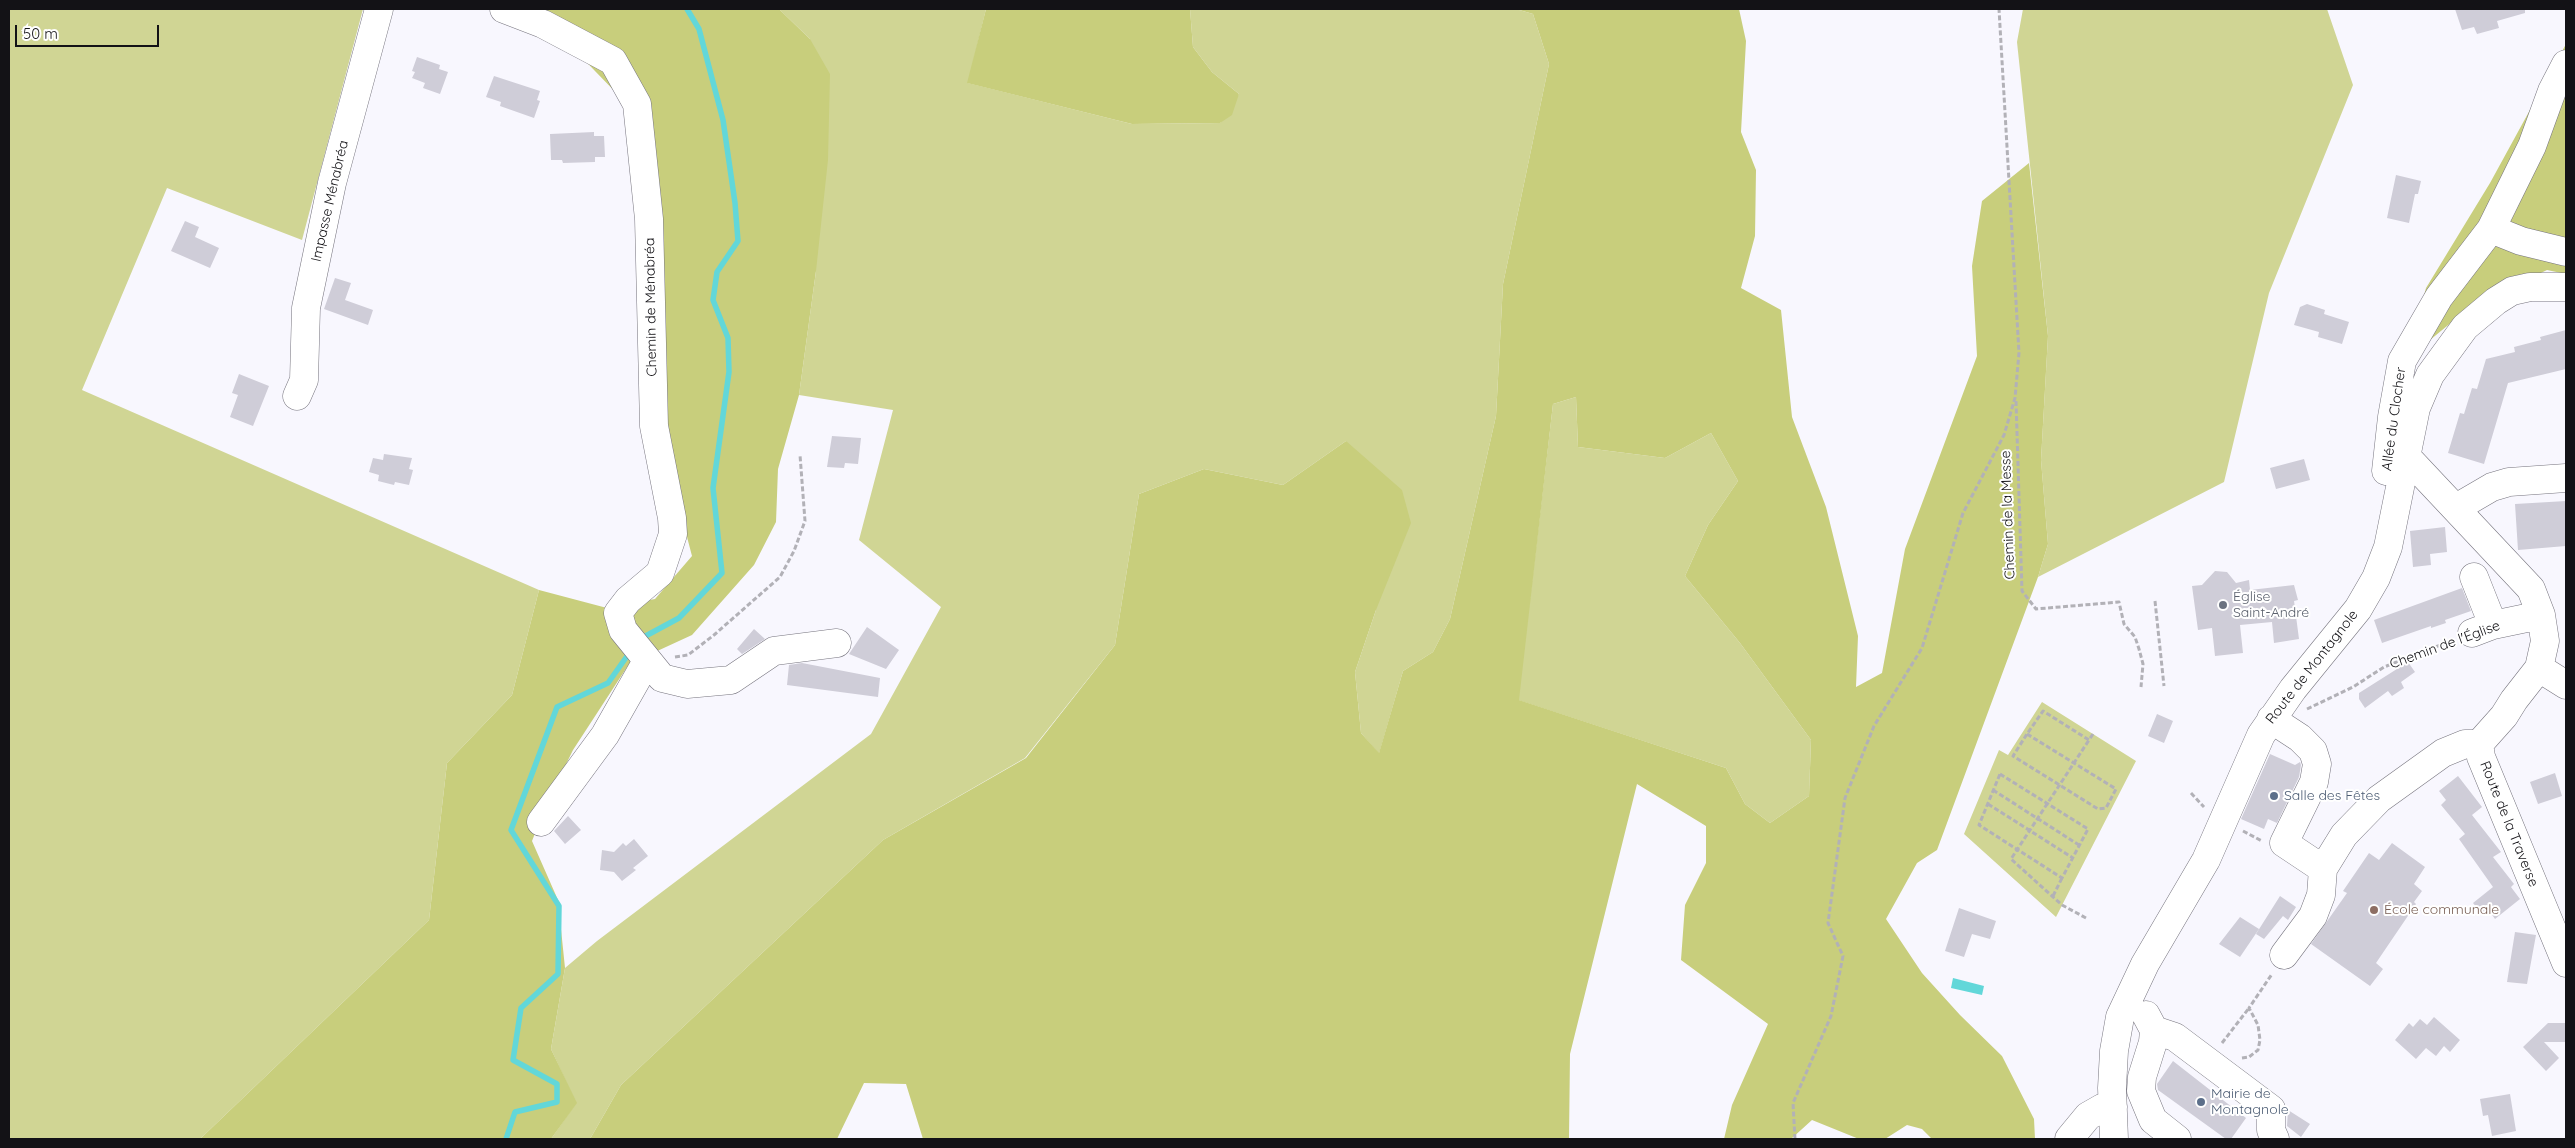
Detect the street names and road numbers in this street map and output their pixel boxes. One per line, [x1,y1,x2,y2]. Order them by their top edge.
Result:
street label: Impasse Ménabréa [308,139,352,263]
street label: Chemin de Ménabréa [641,237,661,377]
street label: Allée du Clocher [2378,366,2410,472]
street label: Chemin de la Messe [1997,450,2019,580]
street label: Route de Montagnole [2262,607,2362,727]
street label: Chemin de l'Église [2388,617,2502,673]
street label: Route de la Traverse [2476,759,2542,889]

